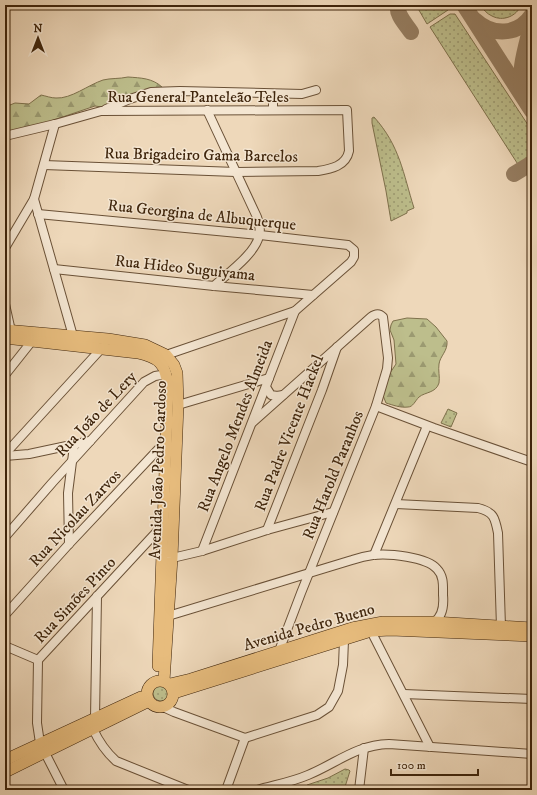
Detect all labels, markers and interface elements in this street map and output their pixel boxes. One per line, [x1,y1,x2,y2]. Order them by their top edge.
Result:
north arrow [18,18,58,58]
text: N [33,22,43,36]
street label: Rua General Panteleão Teles [107,87,289,107]
street label: Rua Brigadeiro Gama Barcelos [104,143,298,167]
street label: Rua Georgina de Albuquerque [107,195,298,235]
street label: Rua Hideo Suguiyama [114,251,256,285]
street label: Rua Angelo Mendes Almeida [193,337,277,515]
street label: Rua Padre Vicente Hackel [250,352,328,514]
street label: Rua João de Lery [51,367,141,461]
street label: Avenida João Pedro Cardoso [145,380,171,560]
street label: Rua Harold Paranhos [298,408,368,542]
street label: Rua Nicolau Zarvos [25,465,125,571]
street label: Rua Simões Pinto [30,552,120,647]
street label: Avenida Pedro Bueno [241,599,377,655]
scale bar [391,751,478,777]
text: 100 m [397,758,426,773]

